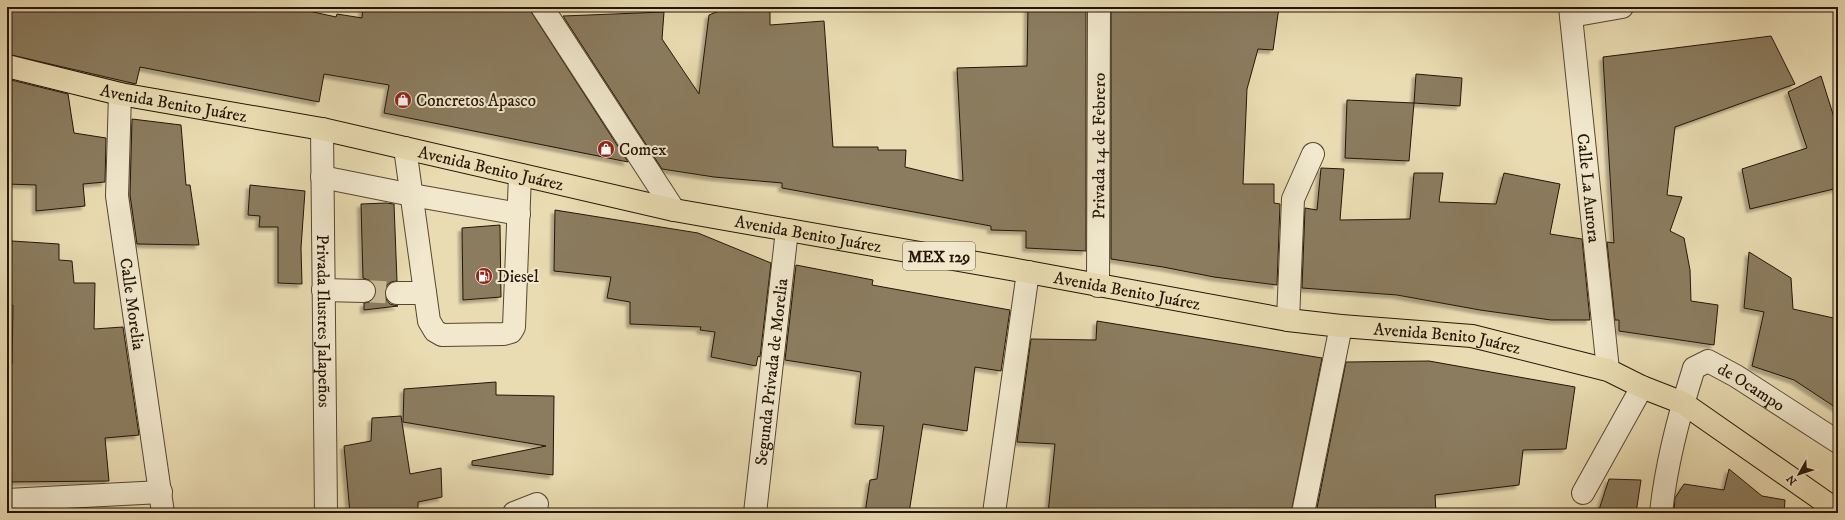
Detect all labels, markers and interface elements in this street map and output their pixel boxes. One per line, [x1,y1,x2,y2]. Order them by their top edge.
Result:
street label: Privada 14 de Febrero [1088,73,1111,219]
street label: Avenida Benito Juárez [98,80,249,128]
shop icon: Concretos Apasco [393,90,413,110]
place label: Concretos Apasco [416,90,536,112]
street label: Calle La Aurora [1571,132,1605,245]
shop icon: Comex [596,139,616,159]
place label: Comex [619,139,667,161]
street label: Avenida Benito Juárez [416,142,566,196]
street label: Avenida Benito Juárez [733,211,884,258]
street label: Privada Ilustres Jalapeños [311,234,335,408]
road number: MEX 129 [903,242,975,270]
street label: Calle Morelia [114,256,149,352]
fuel station icon: Diesel [474,266,494,286]
place label: Diesel [497,266,539,288]
street label: Avenida Benito Juárez [1052,267,1203,316]
street label: Segunda Privada de Morelia [750,277,794,467]
street label: Avenida Benito Juárez [1373,319,1524,360]
street label: de Ocampo [1714,358,1789,417]
north arrow [1779,454,1819,494]
text: N [1784,472,1800,488]

